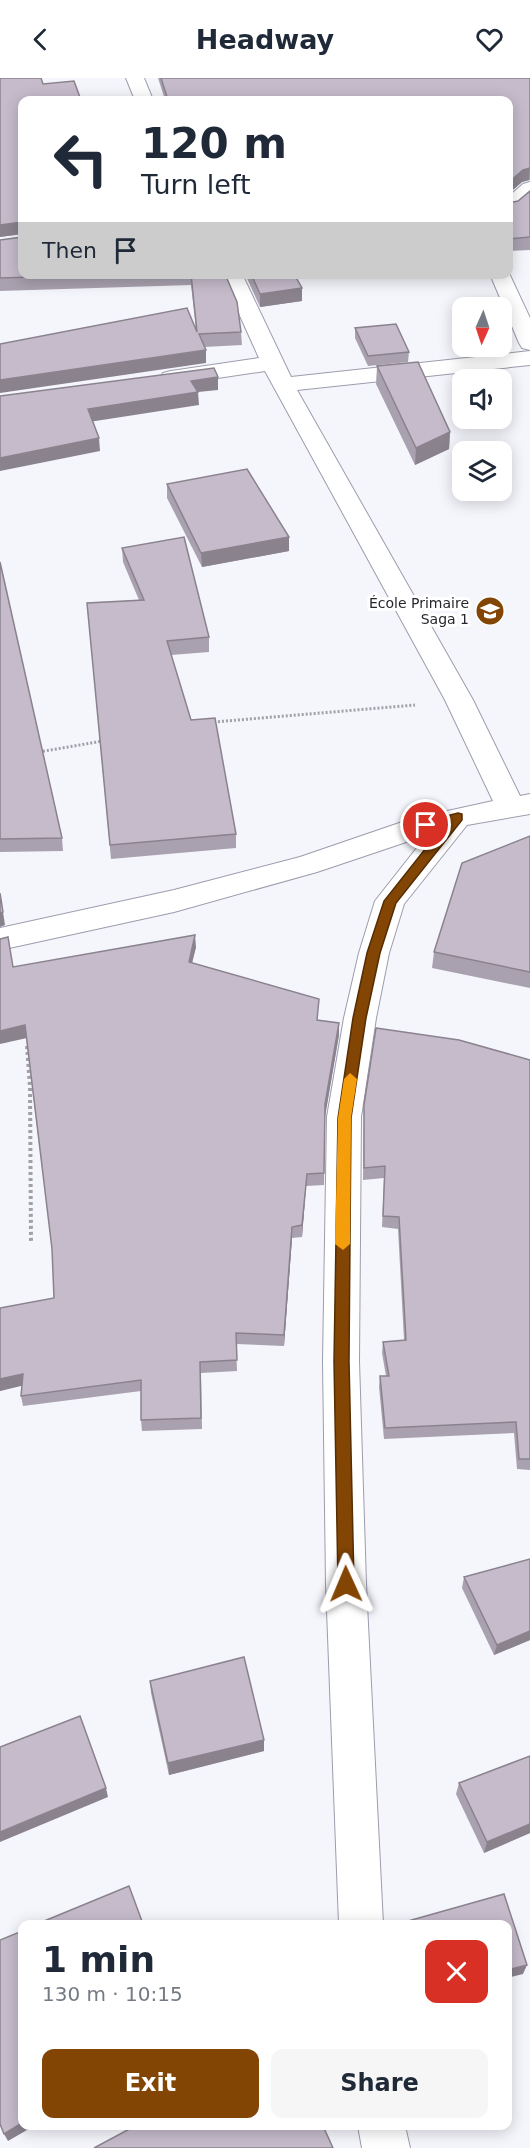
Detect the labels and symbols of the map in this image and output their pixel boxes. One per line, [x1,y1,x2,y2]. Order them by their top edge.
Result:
north arrow [452,297,512,357]
place label: École Primaire Saga 1 [369,595,469,627]
school or university icon: École Primaire Saga 1 [474,595,506,627]
pin [400,799,451,850]
position arrow [314,1552,378,1616]

